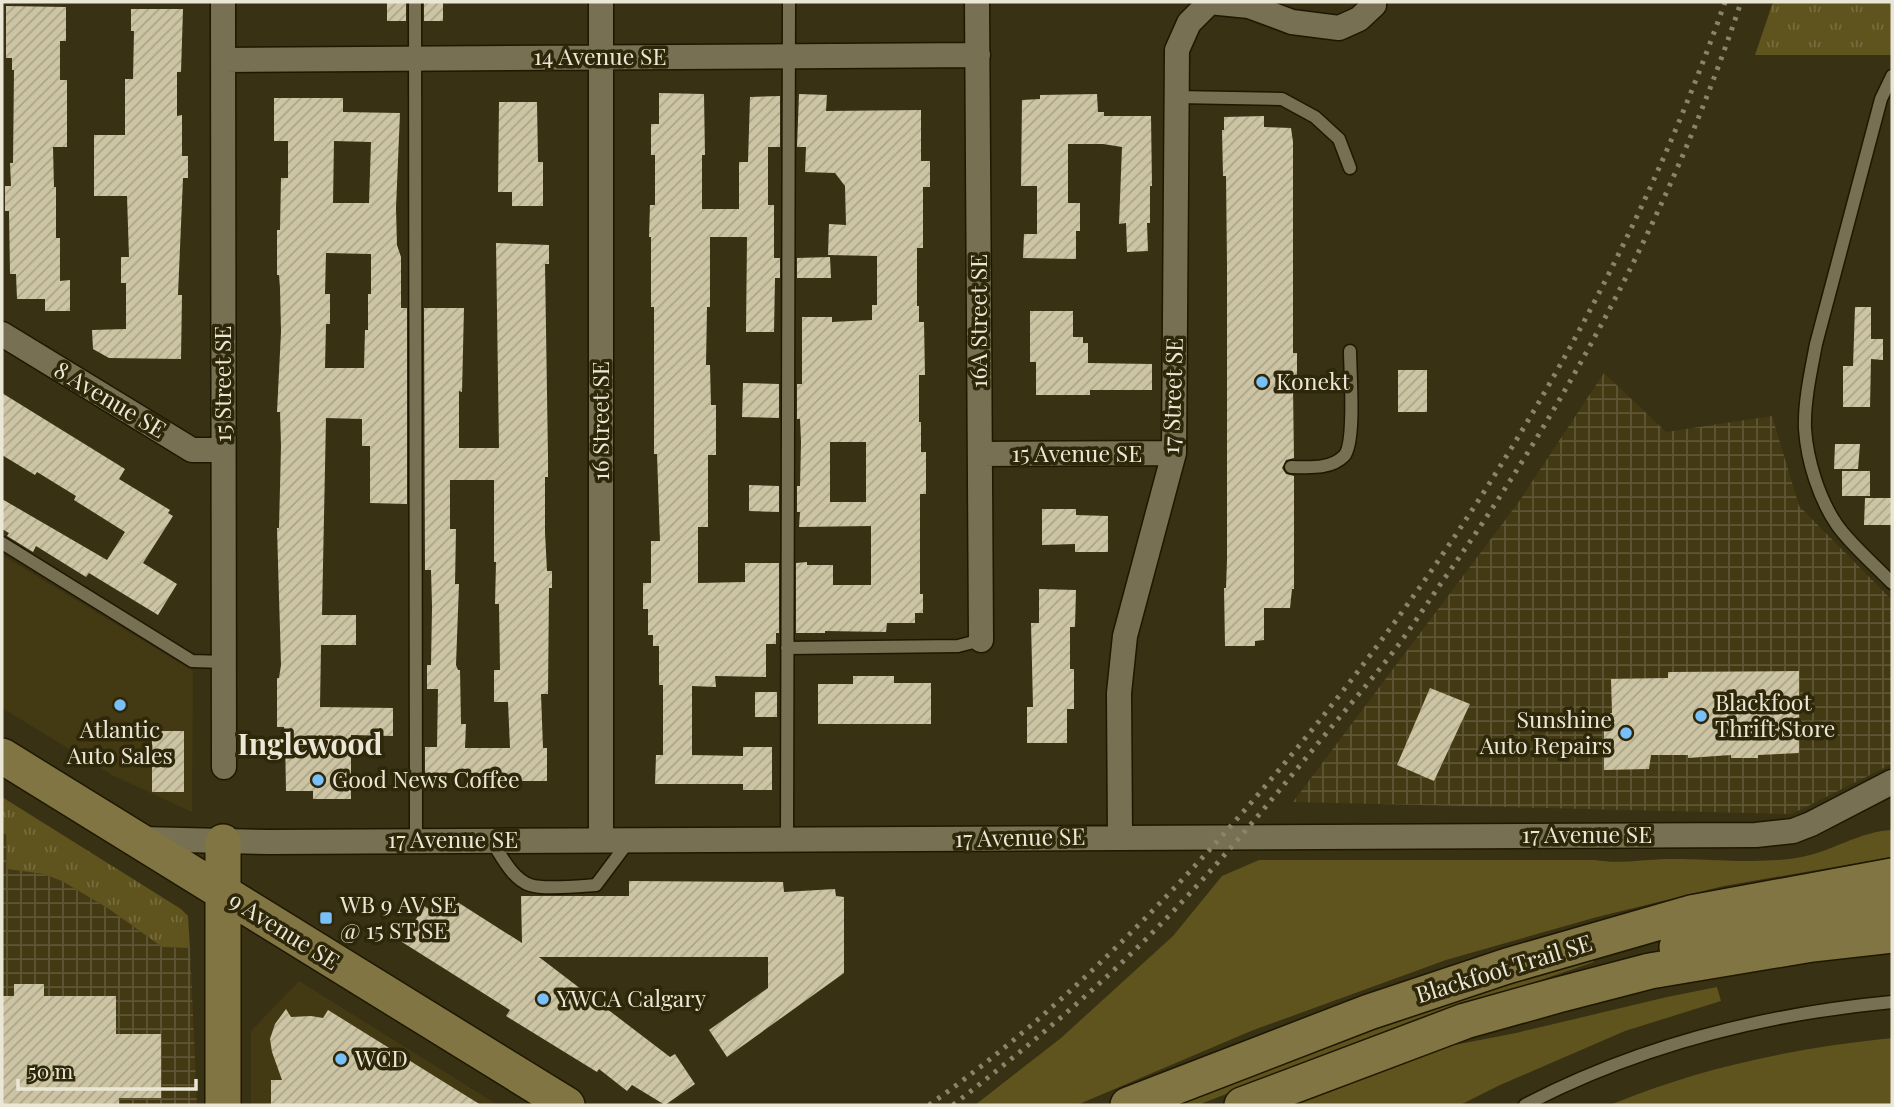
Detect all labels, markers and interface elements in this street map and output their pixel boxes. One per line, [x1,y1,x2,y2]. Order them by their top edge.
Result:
street label: 14 Avenue SE [534,40,666,71]
street label: 16A Street SE [962,254,993,388]
street label: 15 Street SE [206,326,237,442]
street label: 17 Street SE [1154,337,1189,455]
street label: 8 Avenue SE [49,353,172,444]
street label: 16 Street SE [584,361,615,481]
place label: Konekt [1276,365,1351,396]
marker: Konekt [1254,374,1270,390]
street label: 15 Avenue SE [1012,437,1142,468]
place label: Blackfoot Thrift Store [1715,686,1835,743]
marker: Atlantic Auto Sales [112,697,128,713]
place label: Sunshine Auto Repairs [1479,703,1612,760]
marker: Blackfoot Thrift Store [1693,708,1709,724]
place label: Atlantic Auto Sales [66,713,173,770]
district label: Inglewood [238,723,383,763]
marker: Sunshine Auto Repairs [1618,725,1634,741]
place label: Good News Coffee [332,763,520,794]
marker: Good News Coffee [310,772,326,788]
street label: 17 Avenue SE [1522,818,1652,849]
street label: 17 Avenue SE [954,820,1086,853]
street label: 17 Avenue SE [388,823,518,854]
street label: 9 Avenue SE [224,884,346,976]
place label: WB 9 AV SE @ 15 ST SE [339,888,457,945]
marker: WB 9 AV SE @ 15 ST SE [318,910,334,926]
street label: Blackfoot Trail SE [1412,926,1596,1009]
place label: YWCA Calgary [556,982,707,1013]
marker: YWCA Calgary [535,991,551,1007]
place label: WCD [354,1042,408,1073]
scale bar [18,1048,196,1092]
marker: WCD [333,1051,349,1067]
text: 50 m [28,1056,74,1084]

